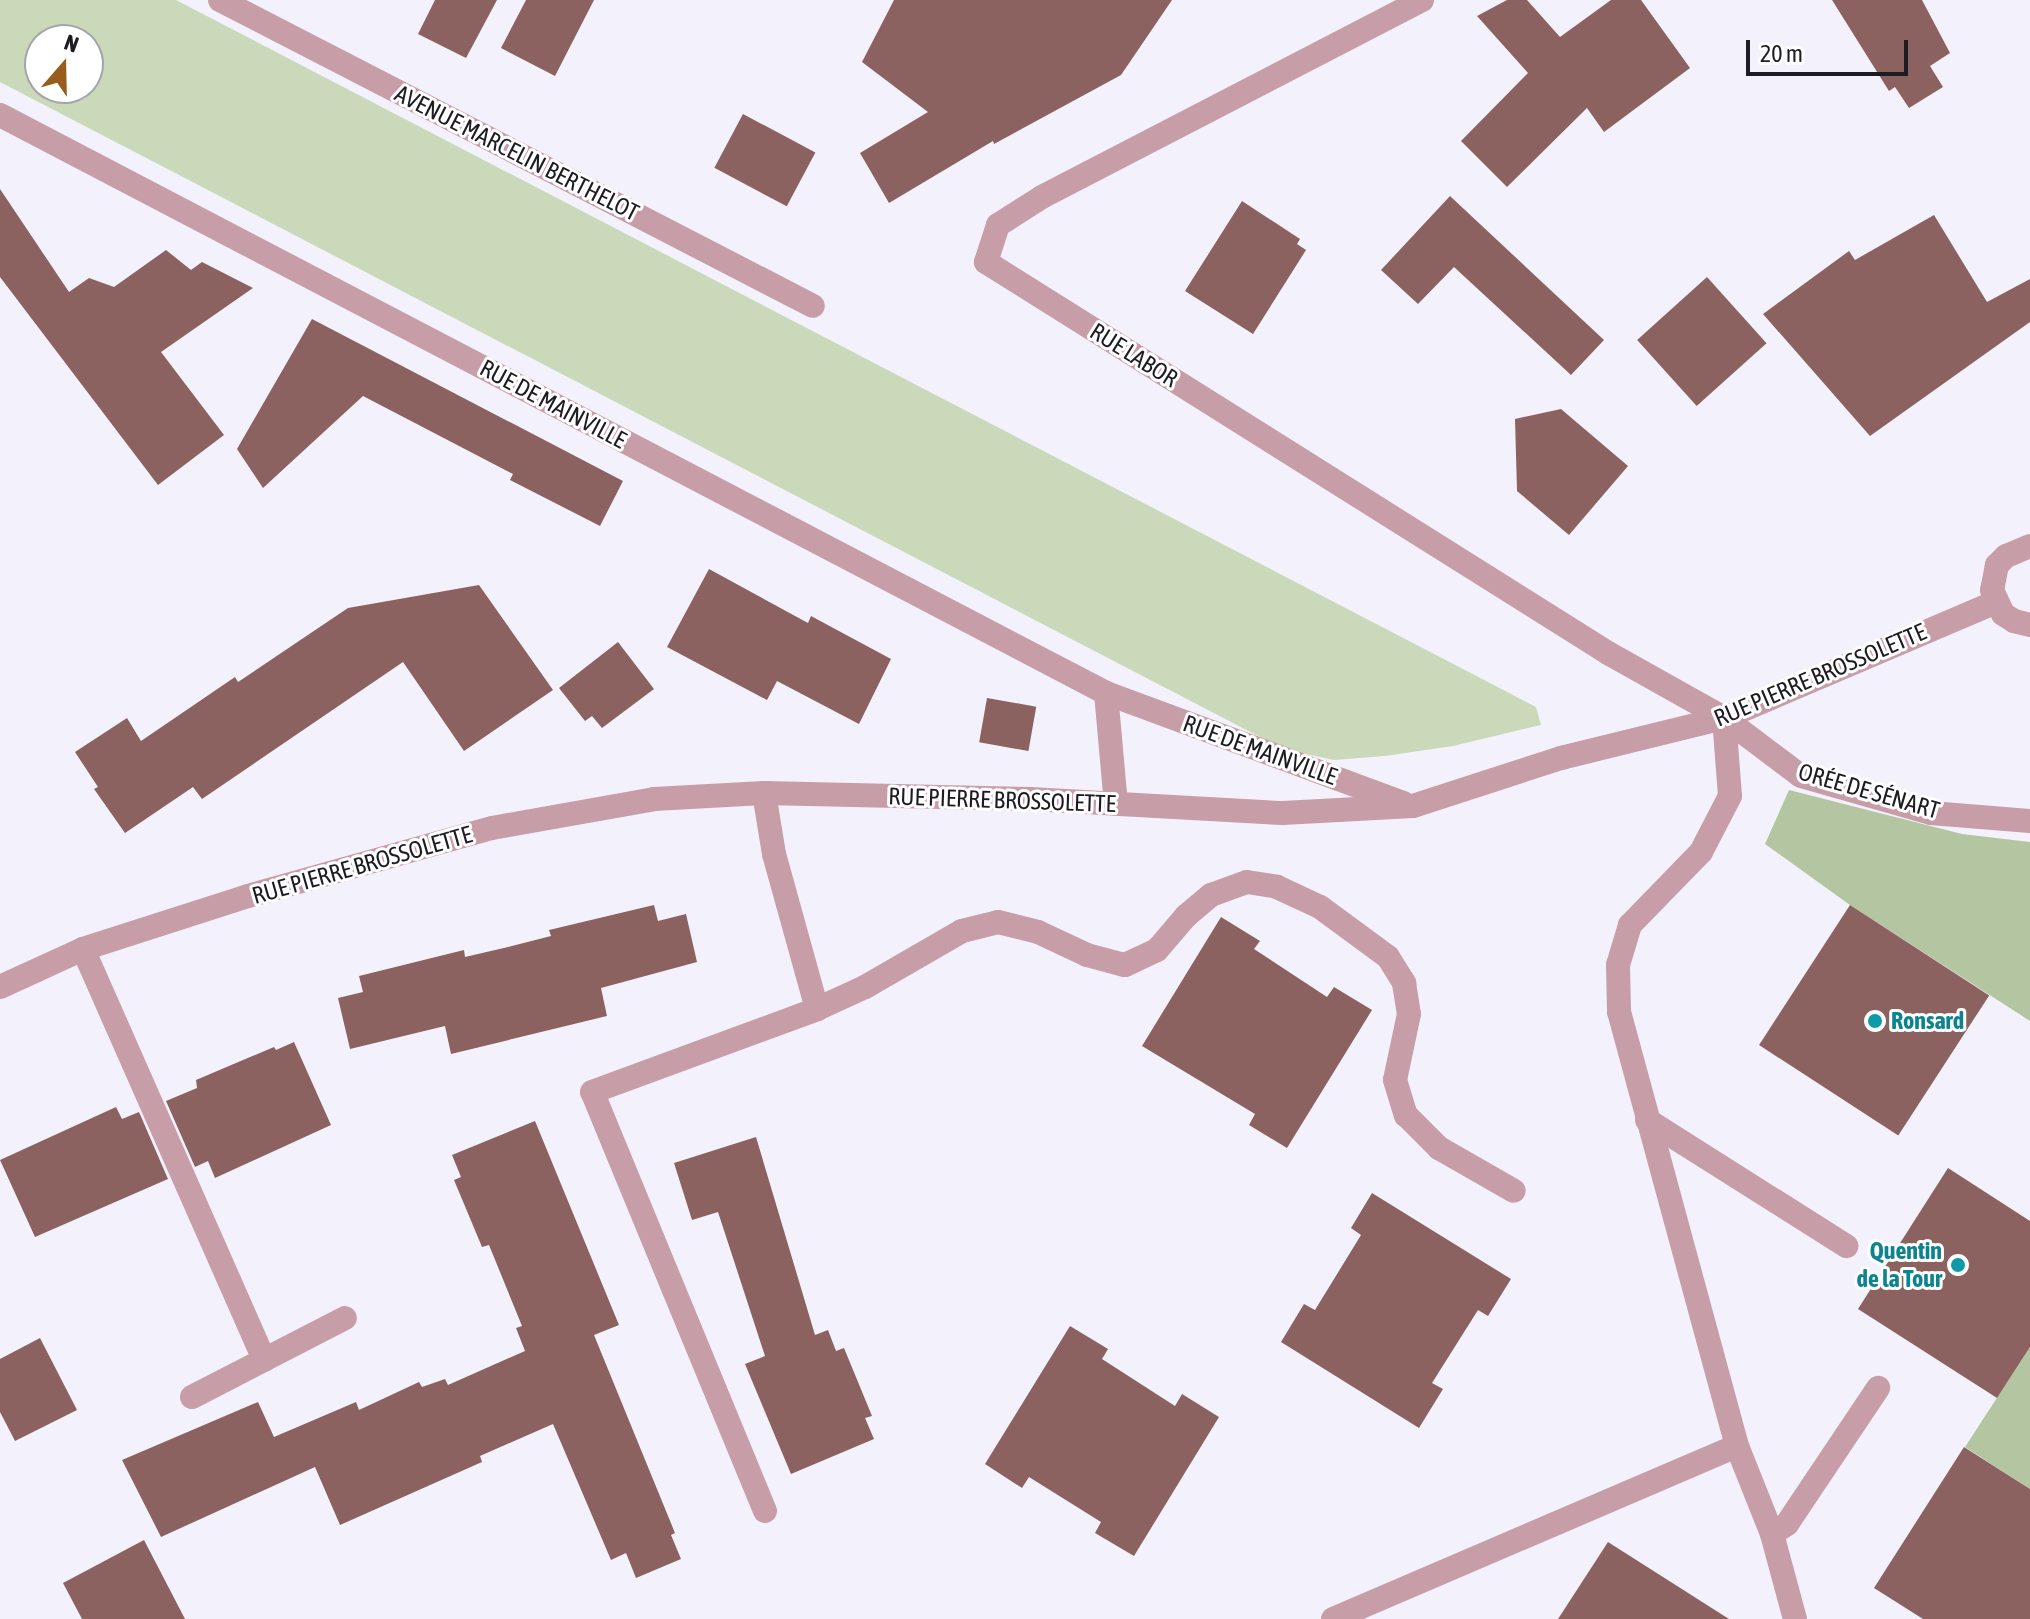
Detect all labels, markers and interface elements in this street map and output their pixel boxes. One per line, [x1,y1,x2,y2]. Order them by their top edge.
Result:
north arrow [24,24,104,104]
scale bar [1750,24,1912,74]
text: N [61,29,82,58]
text: 20 m [1760,40,1803,67]
street label: AVENUE MARCELIN BERTHELOT [390,79,644,227]
street label: RUE LABOR [1085,317,1183,393]
street label: RUE DE MAINVILLE [475,353,631,455]
street label: RUE PIERRE BROSSOLETTE [1710,617,1930,733]
street label: RUE DE MAINVILLE [1179,709,1341,791]
street label: ORÉE DE SÉNART [1795,757,1943,825]
street label: RUE PIERRE BROSSOLETTE [888,782,1116,818]
street label: RUE PIERRE BROSSOLETTE [249,820,475,910]
place label: Ronsard [1891,1007,1964,1035]
marker: Ronsard [1866,1012,1884,1030]
place label: Quentin de la Tour [1857,1237,1942,1293]
marker: Quentin de la Tour [1949,1256,1967,1274]

